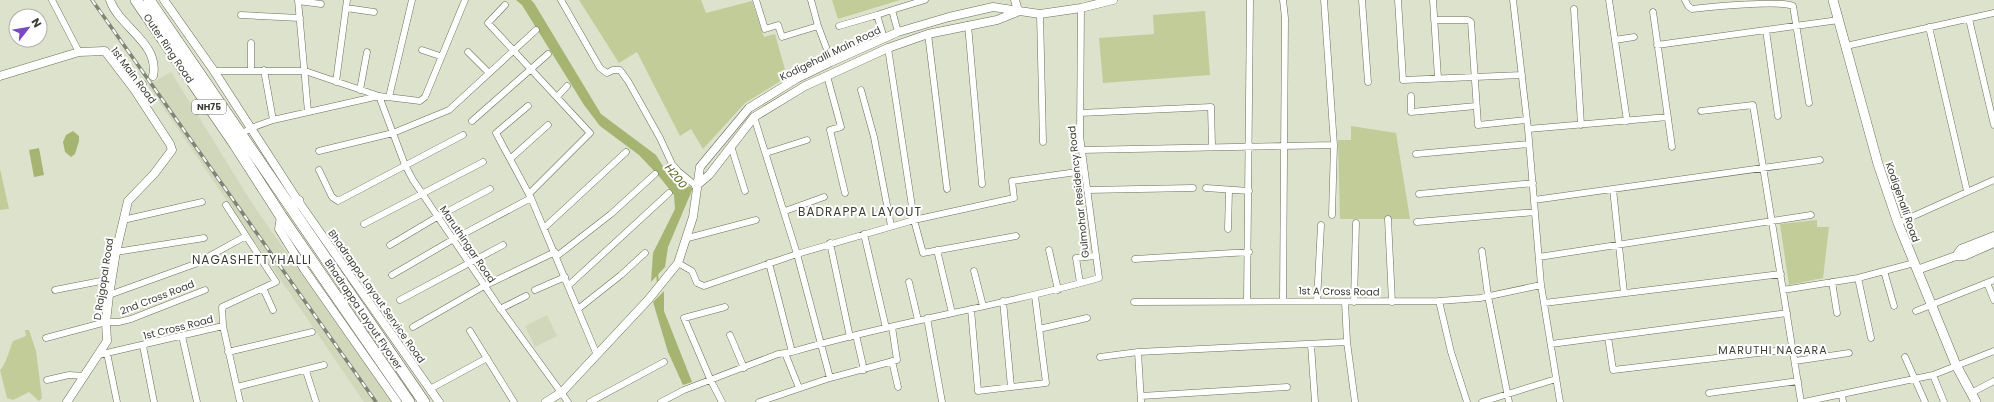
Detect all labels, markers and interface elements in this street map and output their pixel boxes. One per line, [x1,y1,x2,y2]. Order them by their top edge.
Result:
north arrow [8,8,48,48]
street label: Outer Ring Road [140,11,197,86]
text: N [28,15,46,31]
street label: Kodigehalli Main Road [777,22,883,84]
street label: 1st Main Road [107,44,160,107]
road number: NH75 [192,100,226,114]
street label: Gulmohar Residency Road [1064,125,1093,259]
water label: H200 [661,160,691,192]
street label: Kodigehalli Road [1882,160,1923,244]
street label: Maruthingar Road [436,203,499,286]
district label: BADRAPPA LAYOUT [798,203,922,220]
street label: Bhadrappa Layout Service Road [325,226,429,366]
street label: D Rajgopal Road [90,237,117,321]
district label: NAGASHETTYHALLI [192,251,312,268]
street label: Bhadrappa Layout Flyover [321,256,406,373]
street label: 2nd Cross Road [118,276,197,319]
street label: 1st A Cross Road [1298,283,1380,300]
street label: 1st Cross Road [142,312,215,343]
district label: MARUTHI NAGARA [1718,342,1828,358]

